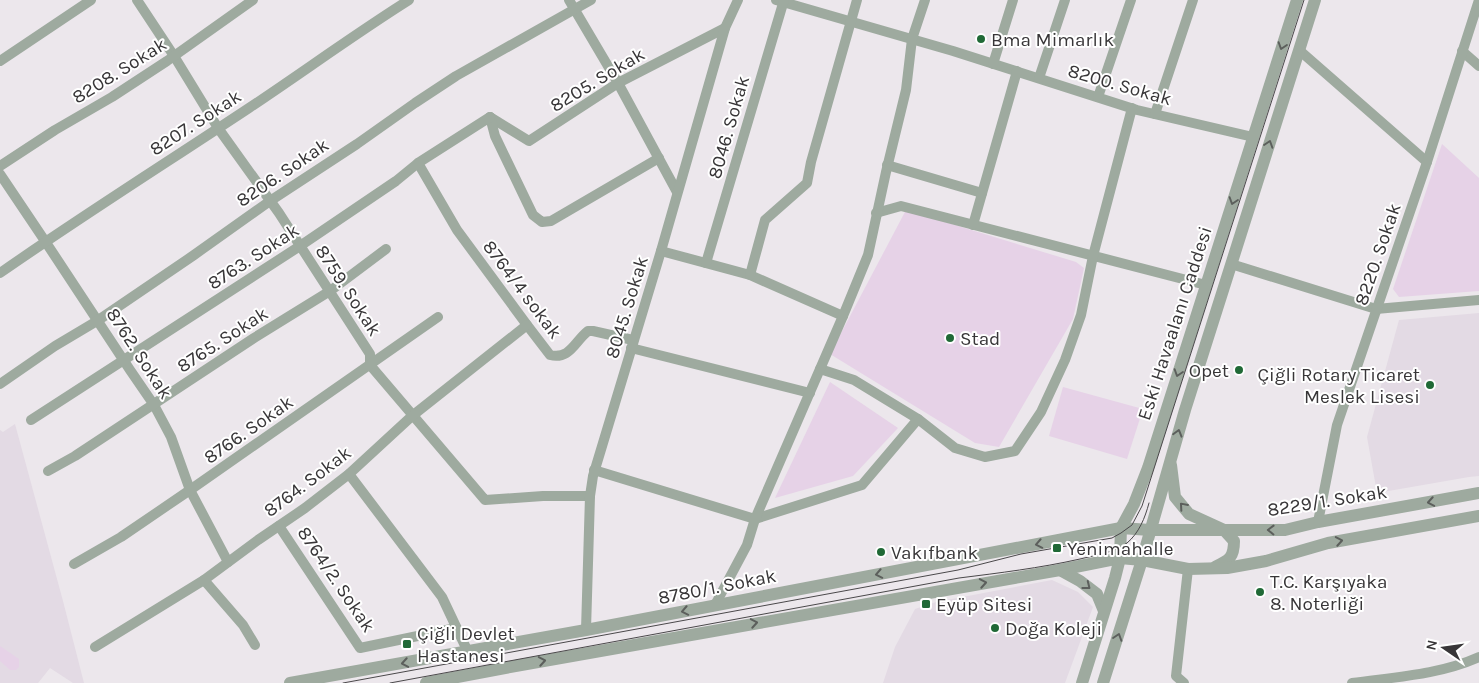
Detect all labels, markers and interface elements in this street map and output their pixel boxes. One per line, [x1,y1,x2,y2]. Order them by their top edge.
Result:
place label: Bma Mimarlık [991,29,1114,51]
street label: 8208. Sokak [68,33,171,109]
marker: Bma Mimarlık [975,33,987,45]
one-way arrow [1278,42,1288,50]
street label: 8205. Sokak [546,43,649,117]
street label: 8200. Sokak [1065,60,1174,110]
street label: 8046. Sokak [704,73,754,181]
street label: 8207. Sokak [146,85,246,161]
street label: 8206. Sokak [232,134,333,212]
one-way arrow [1264,141,1274,149]
one-way arrow [1228,197,1238,205]
street label: 8220. Sokak [1350,200,1406,308]
street label: 8763. Sokak [204,219,304,294]
street label: Eski Havaalanı Caddesi [1133,224,1217,423]
street label: 8764/4 sokak [478,236,567,343]
street label: 8759. Sokak [311,241,386,340]
street label: 8045. Sokak [601,253,653,361]
street label: 8765. Sokak [173,302,272,377]
street label: 8762. Sokak [102,304,177,403]
place label: Stad [960,328,1000,350]
marker: Stad [944,332,956,344]
place label: Opet [1189,360,1229,382]
marker: Opet [1233,364,1245,376]
place label: Çiğli Rotary Ticaret Meslek Lisesi [1257,364,1420,408]
one-way arrow [1174,368,1184,376]
marker: Çiğli Rotary Ticaret Meslek Lisesi [1424,379,1436,391]
street label: 8766. Sokak [200,391,298,469]
one-way arrow [1173,429,1183,438]
street label: 8764. Sokak [260,442,356,522]
street label: 8229/1. Sokak [1266,481,1389,521]
one-way arrow [1427,496,1435,506]
one-way arrow [1179,503,1188,512]
street label: 8764/2. Sokak [293,522,380,637]
one-way arrow [1267,525,1274,535]
one-way arrow [1334,537,1343,547]
place label: Yenimahalle [1067,538,1174,560]
one-way arrow [1035,539,1043,549]
place label: Vakıfbank [891,542,979,564]
marker: Yenimahalle [1051,542,1063,554]
marker: Vakıfbank [875,546,887,558]
street label: 8780/1. Sokak [656,565,778,609]
one-way arrow [875,568,884,579]
place label: T.C. Karşıyaka 8. Noterliği [1270,571,1387,615]
one-way arrow [979,578,987,588]
one-way arrow [1081,580,1090,588]
marker: T.C. Karşıyaka 8. Noterliği [1254,586,1266,598]
place label: Eyüp Sitesi [936,594,1032,616]
marker: Eyüp Sitesi [920,598,932,610]
one-way arrow [681,605,690,616]
one-way arrow [750,618,758,628]
place label: Doğa Koleji [1005,618,1102,640]
marker: Doğa Koleji [989,622,1001,634]
place label: Çiğli Devlet Hastanesi [417,623,515,667]
north arrow [1419,623,1469,673]
one-way arrow [1112,633,1122,641]
marker: Çiğli Devlet Hastanesi [401,638,413,650]
text: N [1422,638,1441,652]
one-way arrow [538,656,547,666]
one-way arrow [401,657,409,667]

